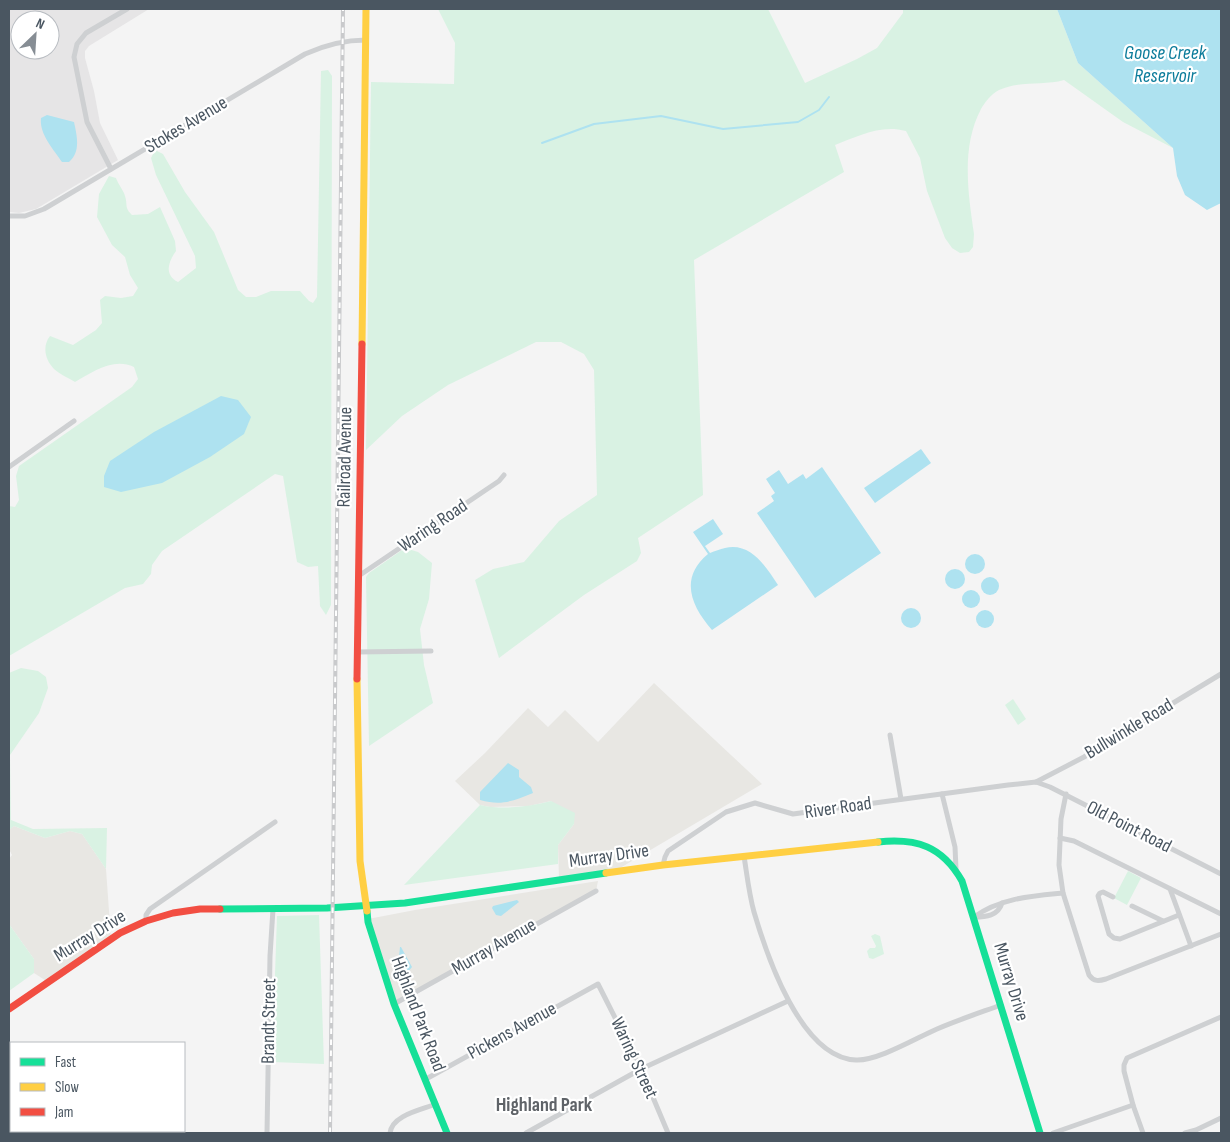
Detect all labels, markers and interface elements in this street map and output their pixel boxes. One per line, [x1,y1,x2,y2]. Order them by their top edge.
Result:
north arrow [10,10,60,60]
text: N [33,14,47,33]
water label: Goose Creek Reservoir [1124,41,1206,88]
street label: Stokes Avenue [140,91,232,159]
street label: Railroad Avenue [333,406,357,508]
street label: Waring Road [394,495,472,557]
street label: Bullwinkle Road [1081,694,1177,764]
street label: River Road [803,792,873,824]
street label: Old Point Road [1083,796,1175,858]
street label: Murray Drive [568,839,650,873]
street label: Murray Drive [50,905,130,967]
street label: Murray Avenue [448,914,540,980]
street label: Murray Drive [988,940,1034,1024]
street label: Highland Park Road [386,953,450,1075]
street label: Brandt Street [257,978,281,1064]
street label: Pickens Avenue [463,997,561,1065]
street label: Waring Street [605,1014,663,1102]
legend [10,1042,185,1132]
text: Fast [55,1053,77,1072]
text: Slow [55,1078,79,1097]
district label: Highland Park [496,1093,593,1117]
text: Jam [54,1103,73,1122]

